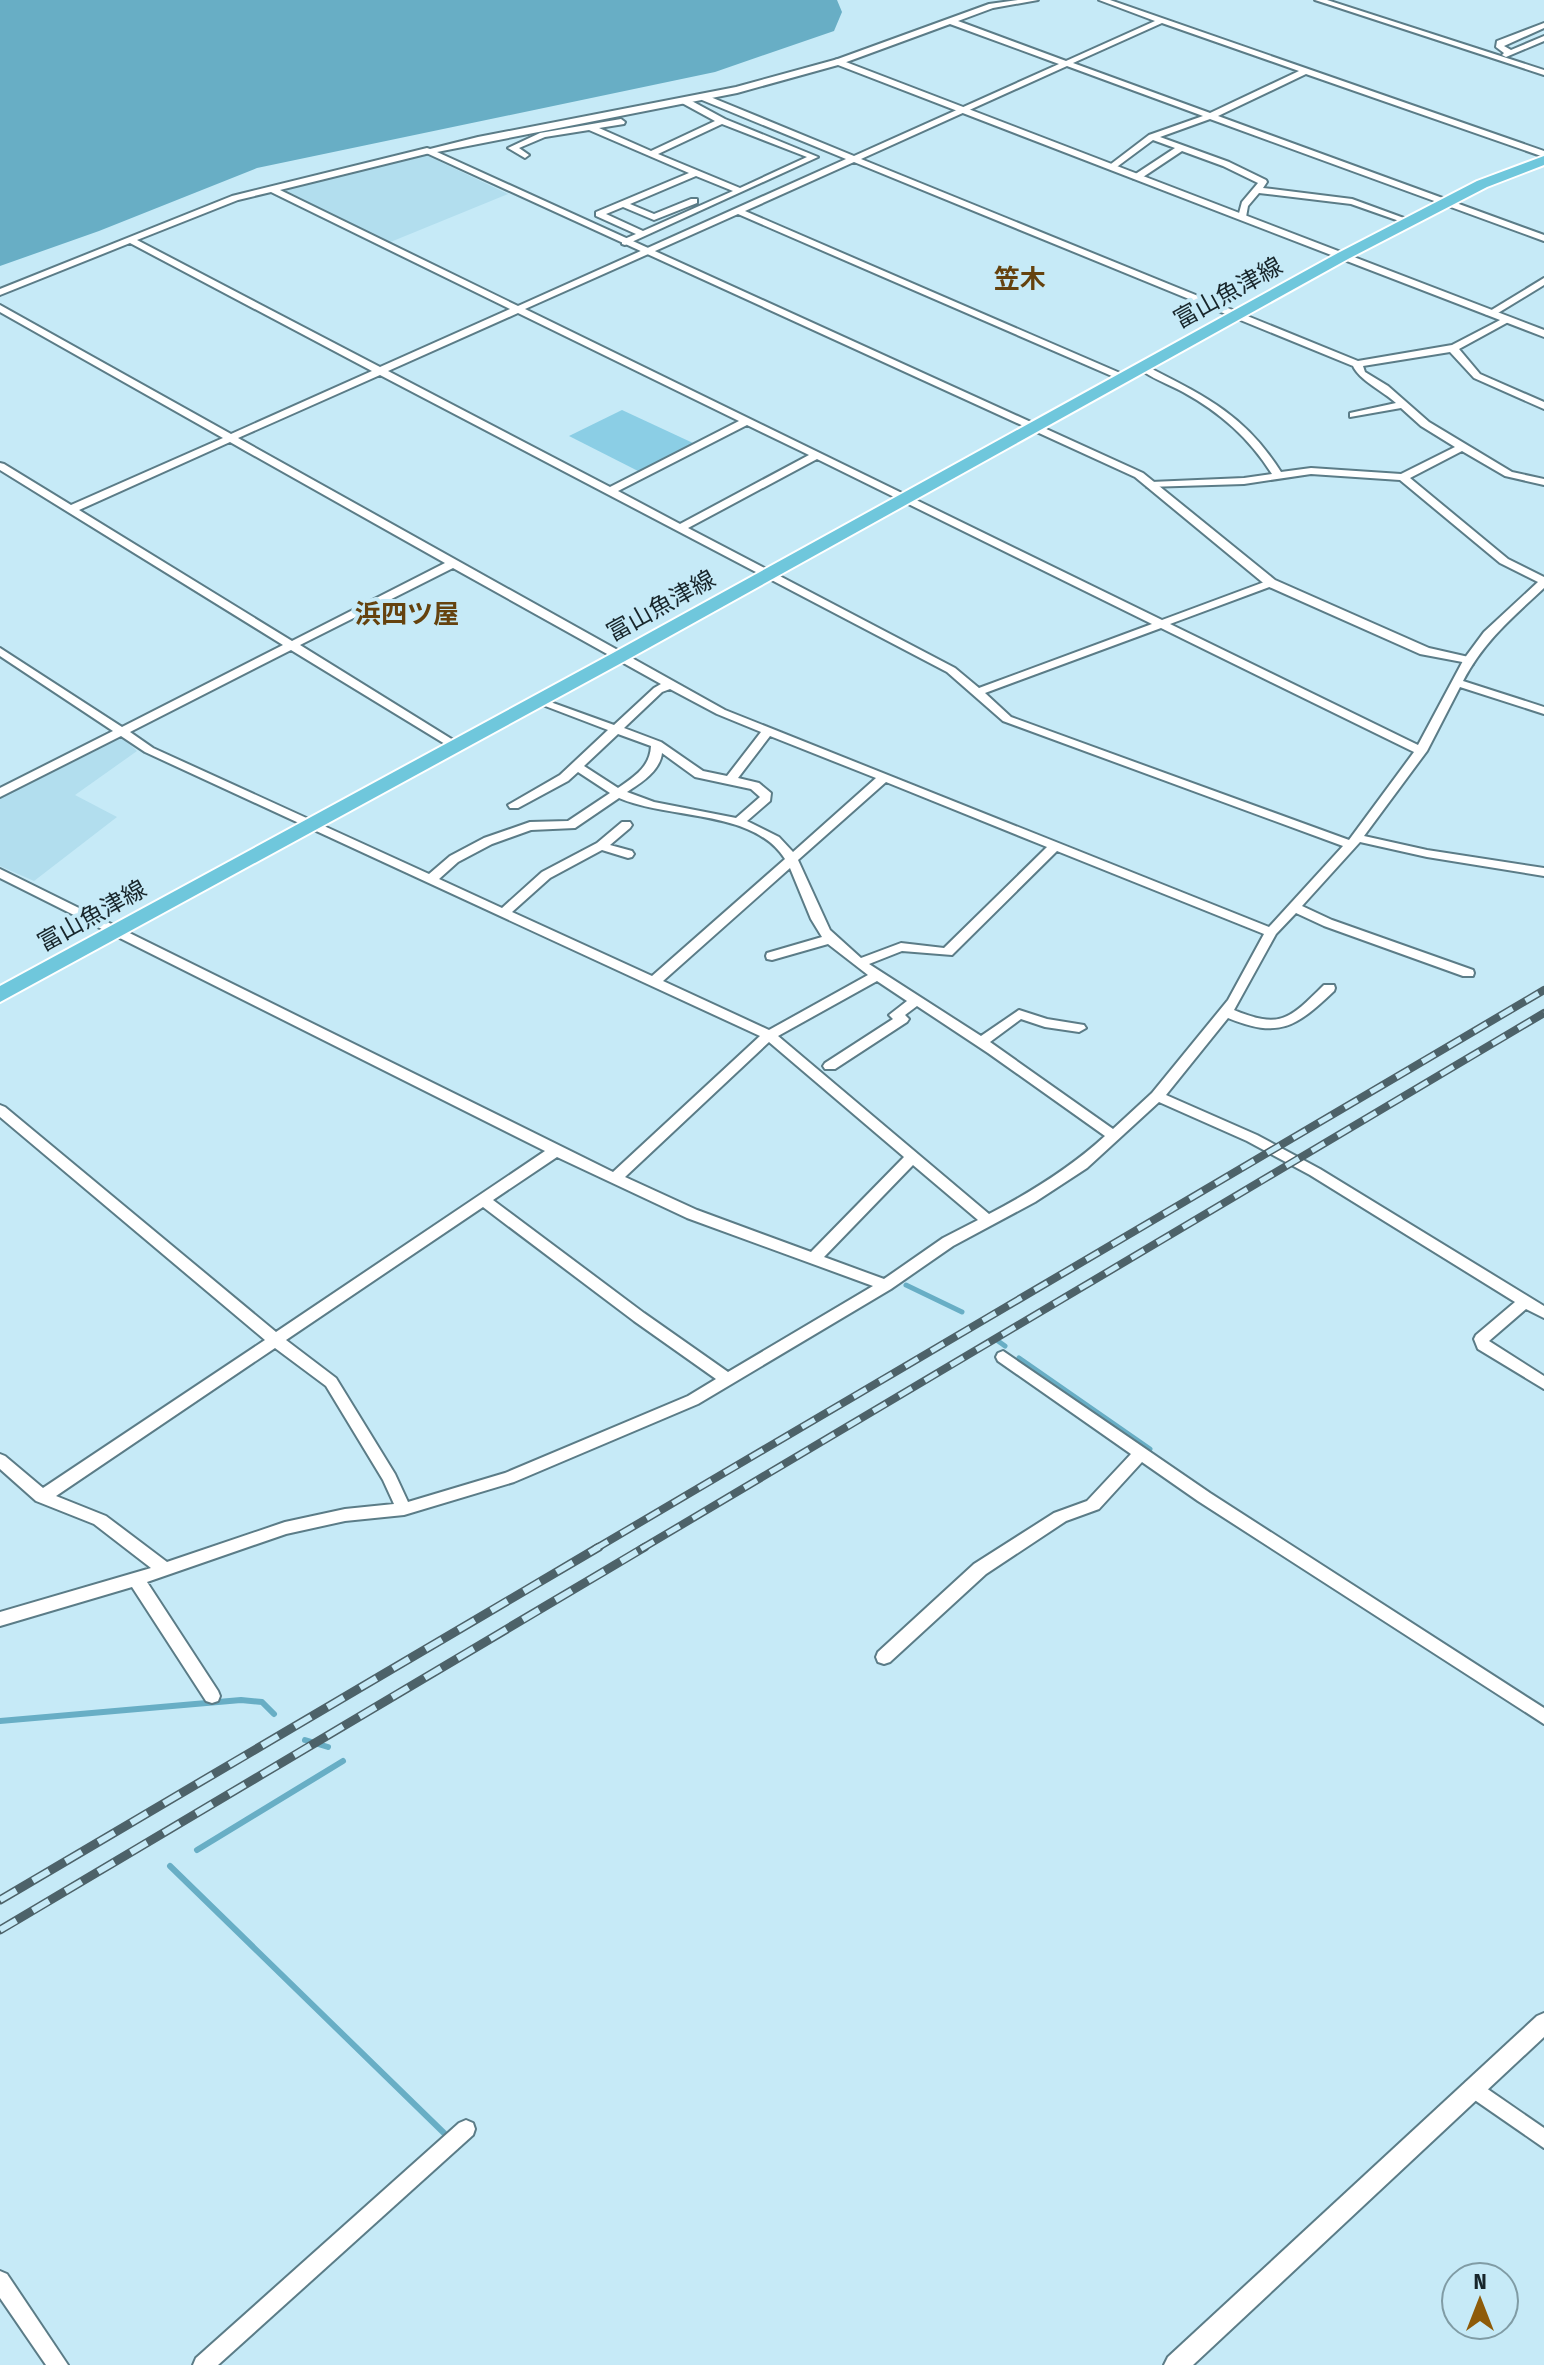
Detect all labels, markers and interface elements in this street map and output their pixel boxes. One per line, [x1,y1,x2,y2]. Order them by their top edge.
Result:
street label: 富山魚津線 [1169,252,1287,334]
district label: 笠木 [994,264,1046,295]
street label: 富山魚津線 [602,565,720,647]
district label: 浜四ツ屋 [355,599,459,630]
street label: 富山魚津線 [33,875,151,957]
north arrow [1440,2261,1520,2341]
text: N [1473,2268,1487,2295]

